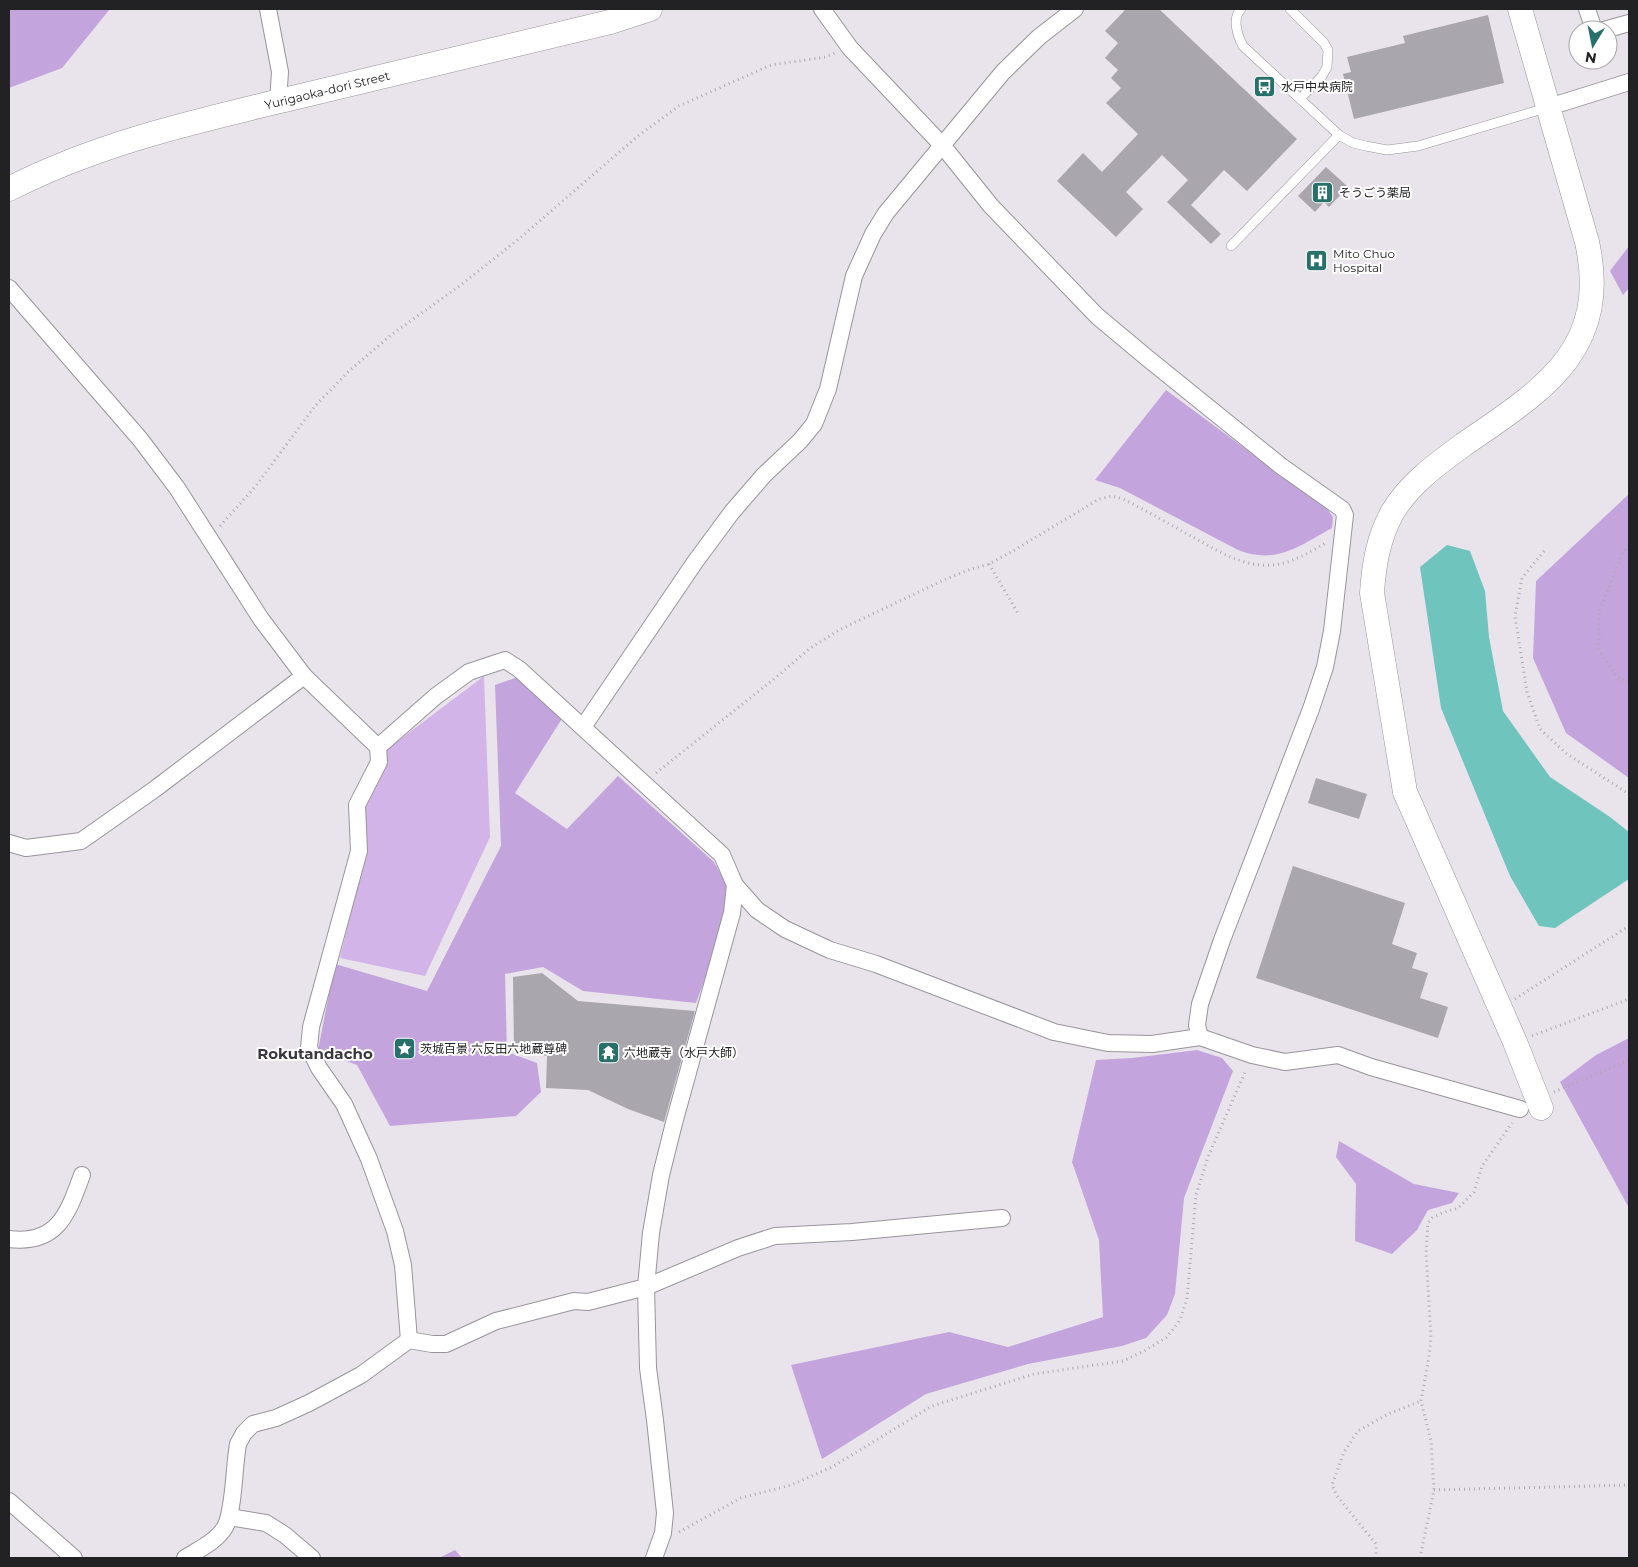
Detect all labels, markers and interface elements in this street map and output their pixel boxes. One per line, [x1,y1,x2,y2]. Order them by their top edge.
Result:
north arrow [1568,20,1618,70]
text: N [1584,48,1598,68]
street label: Yurigaoka-dori Street [263,67,391,112]
bus stop icon: 水戸中央病院 [1253,74,1277,98]
place label: 水戸中央病院 [1281,79,1353,94]
building icon: そうごう薬局 [1311,180,1335,204]
place label: そうごう薬局 [1339,185,1411,200]
place label: Mito Chuo Hospital [1333,246,1395,275]
hospital icon: Mito Chuo Hospital [1305,248,1329,272]
place icon: 茨城百景 六反田六地蔵尊碑 [392,1036,416,1060]
temple icon: 六地蔵寺（水戸大師） [596,1040,620,1064]
place label: 茨城百景 六反田六地蔵尊碑 [420,1041,567,1056]
district label: Rokutandacho [257,1044,373,1063]
place label: 六地蔵寺（水戸大師） [624,1045,744,1060]

